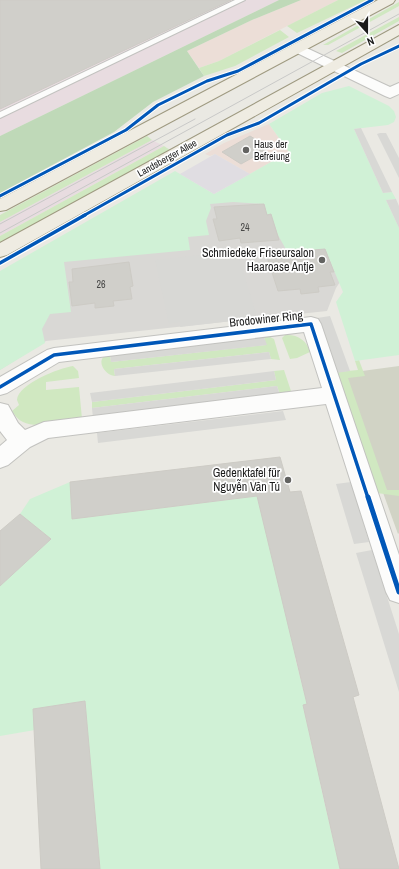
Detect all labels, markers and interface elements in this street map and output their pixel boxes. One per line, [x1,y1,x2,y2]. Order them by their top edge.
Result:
north arrow [347,12,387,52]
text: N [365,34,376,49]
street label: Landsberger Allee [135,136,199,180]
place label: Haus der Befreiung [254,138,290,163]
marker: Haus der Befreiung [241,145,251,155]
house number: 24 [240,221,250,234]
place label: Schmiedeke Friseursalon Haaroase Antje [202,245,314,275]
marker: Schmiedeke Friseursalon Haaroase Antje [317,255,327,265]
house number: 26 [96,278,106,291]
street label: Brodowiner Ring [228,307,304,331]
place label: Gedenktafel für Nguyễn Văn Tú [213,465,281,495]
marker: Gedenktafel für Nguyễn Văn Tú [283,475,293,485]

